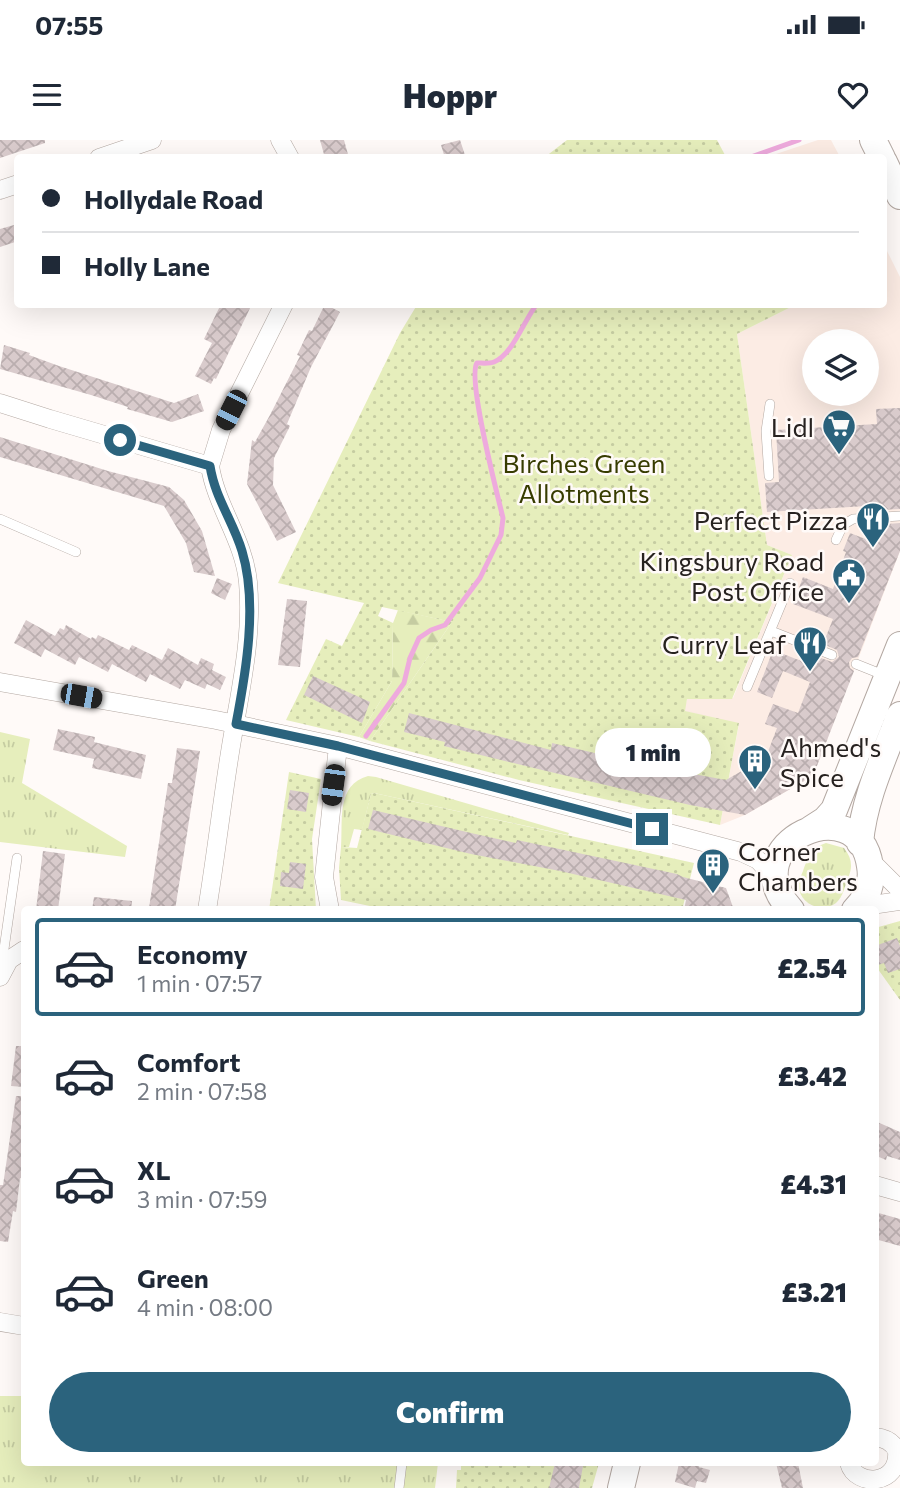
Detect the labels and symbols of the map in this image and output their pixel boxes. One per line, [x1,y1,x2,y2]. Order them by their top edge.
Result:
car [213,387,250,433]
supermarket icon: Lidl [820,407,858,456]
place label: Lidl [771,411,814,442]
route start [104,424,136,456]
park label: Birches Green Allotments [502,447,666,508]
restaurant icon: Perfect Pizza [854,500,892,549]
place label: Perfect Pizza [694,504,848,535]
place label: Kingsbury Road Post Office [640,545,824,606]
public building icon: Kingsbury Road Post Office [830,556,868,605]
restaurant icon: Curry Leaf [791,624,829,673]
place label: Curry Leaf [662,628,787,659]
car [59,682,104,710]
callout: 1 min [594,728,710,776]
place label: Ahmed's Spice [780,731,881,792]
building icon: Ahmed's Spice [736,742,774,791]
car [320,763,347,807]
route end [636,813,668,845]
place label: Corner Chambers [738,835,858,896]
building icon: Corner Chambers [694,846,732,895]

